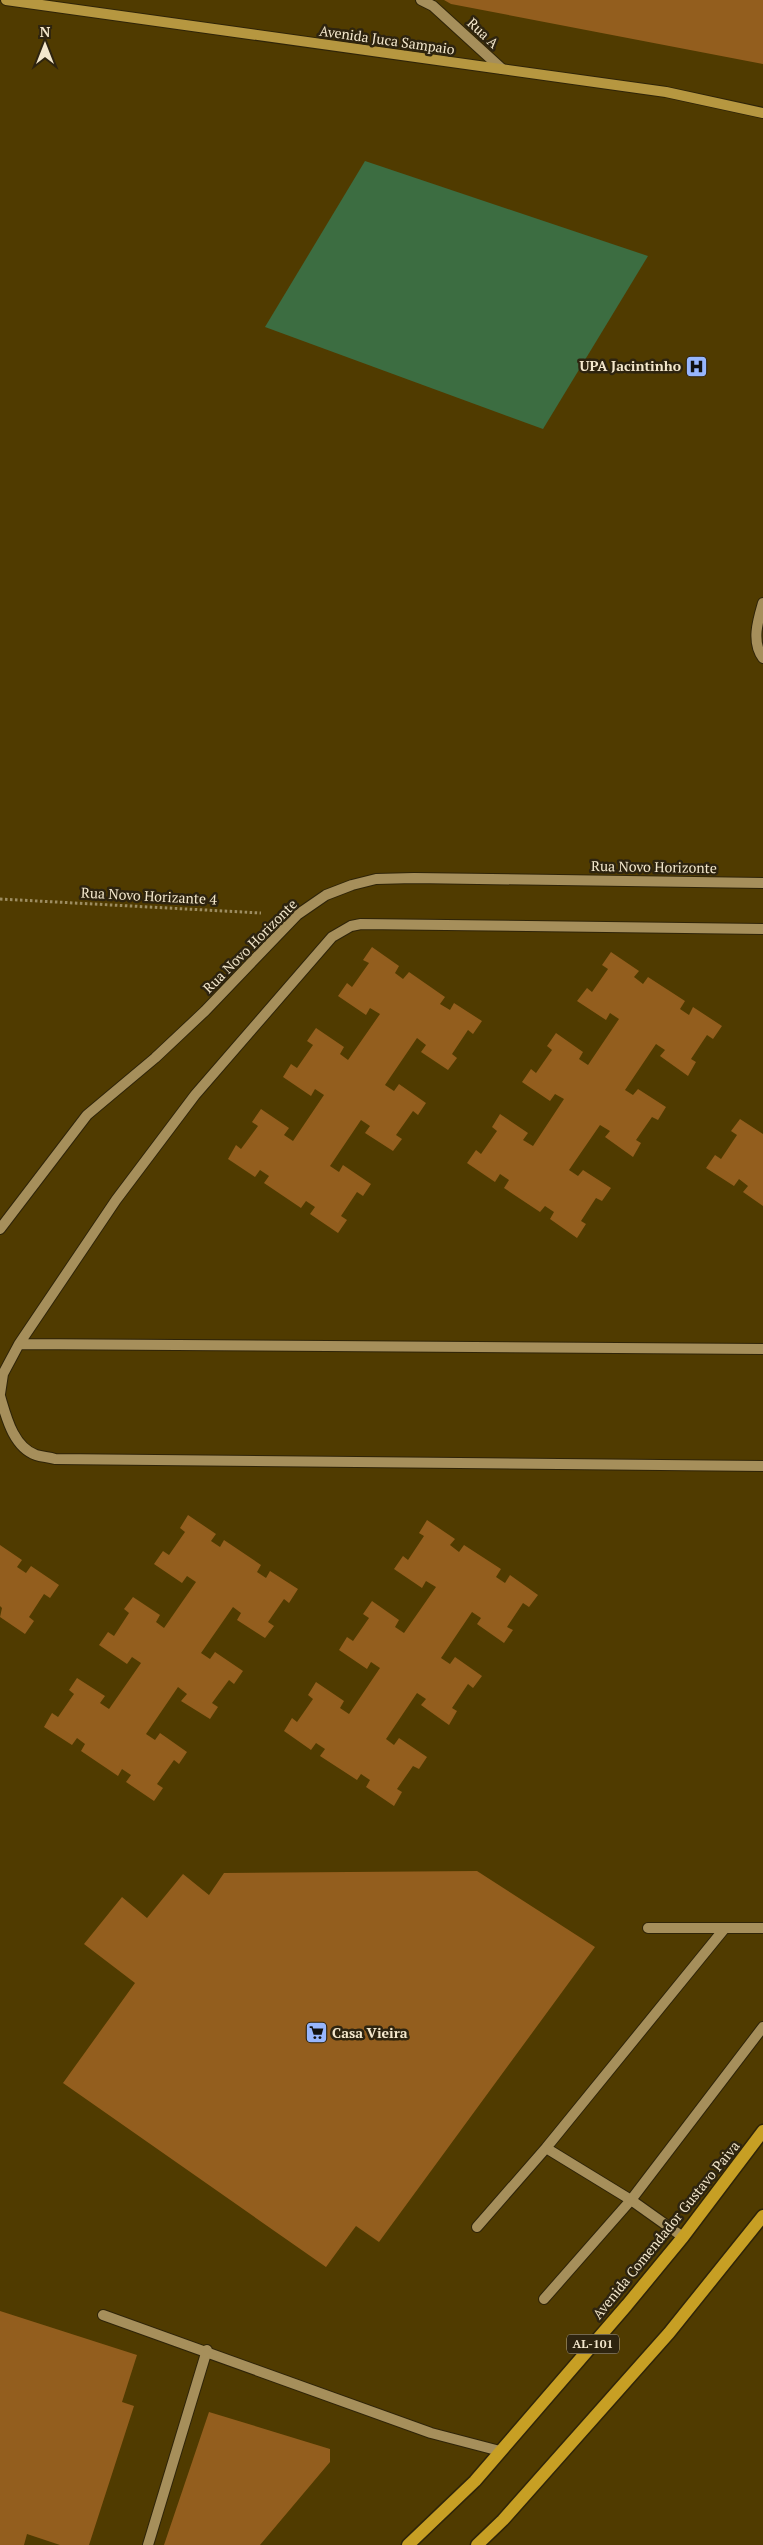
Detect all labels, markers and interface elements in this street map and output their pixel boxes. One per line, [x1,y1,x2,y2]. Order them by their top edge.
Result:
street label: Rua A [463,13,504,52]
north arrow [20,20,70,70]
street label: Avenida Juca Sampaio [318,21,456,58]
text: N [40,22,51,41]
hospital icon: UPA Jacintinho [685,354,709,378]
place label: UPA Jacintinho [580,356,681,375]
street label: Rua Novo Horizonte [591,856,717,877]
street label: Rua Novo Horizante 4 [81,882,218,909]
street label: Rua Novo Horizonte [199,895,301,997]
supermarket icon: Casa Vieira [304,2021,328,2045]
place label: Casa Vieira [332,2023,408,2042]
street label: Avenida Comendador Gustavo Paiva [588,2137,743,2323]
road number: AL-101 [567,2334,619,2354]

